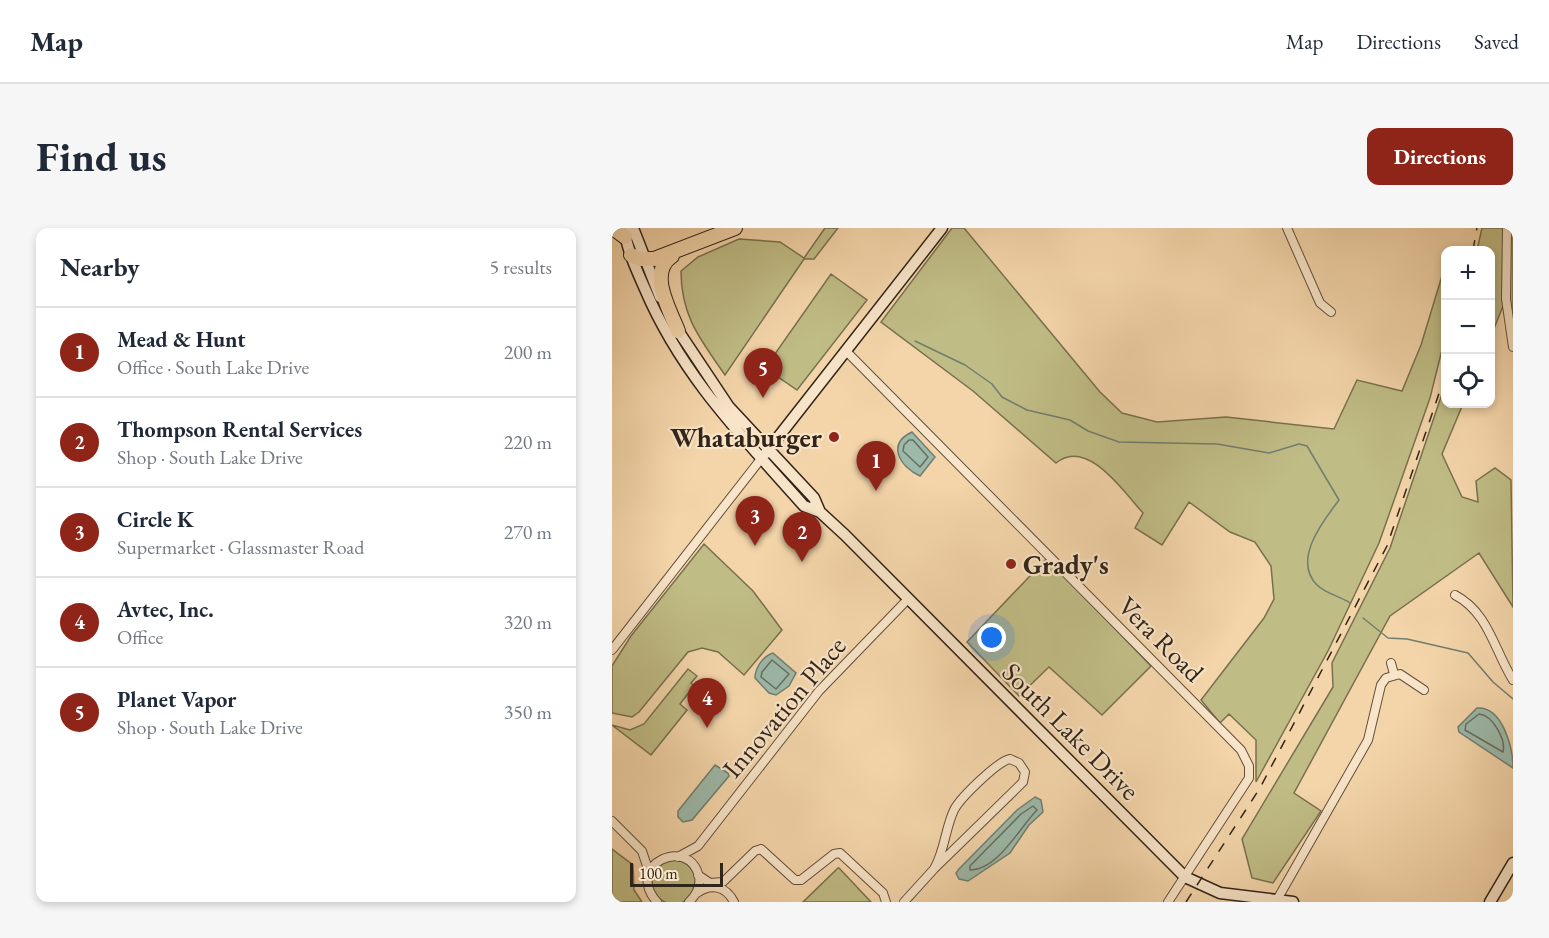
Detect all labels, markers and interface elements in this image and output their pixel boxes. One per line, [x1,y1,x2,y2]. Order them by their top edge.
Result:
text: Map [30,23,83,59]
text: Map [1286,28,1323,55]
text: Directions [1356,28,1441,55]
text: Saved [1474,28,1519,55]
button: Directions [1367,128,1513,185]
text: Find us [36,129,167,184]
map controls [1441,246,1495,408]
button: + [1441,246,1495,300]
text: Nearby [60,250,140,284]
text: 5 results [489,254,552,280]
button: − [1441,300,1495,354]
text: Mead & Hunt [117,325,245,354]
text: 1 [74,339,85,365]
text: 200 m [504,339,552,365]
pin: 5 [744,348,782,398]
text: Office · South Lake Drive [117,354,309,380]
button: locate [1441,354,1495,408]
text: Thompson Rental Services [117,415,362,444]
place label: Whataburger [670,420,823,455]
text: 2 [74,429,85,455]
text: 220 m [504,429,552,455]
marker: Whataburger [827,430,841,444]
pin: 1 [856,442,896,491]
text: Shop · South Lake Drive [117,444,303,470]
pin: 3 [736,496,774,546]
text: Circle K [117,505,194,534]
pin: 2 [782,512,822,562]
text: 3 [74,519,85,545]
text: 270 m [504,519,552,545]
text: Supermarket · Glassmaster Road [117,534,364,560]
place label: Grady's [1023,547,1109,582]
marker: Grady's [1004,557,1018,571]
street label: Vera Road [1111,589,1212,690]
text: Avtec, Inc. [117,595,214,624]
text: 4 [74,609,85,635]
text: 320 m [504,609,552,635]
your location [977,623,1006,652]
text: Office [117,624,163,650]
street label: Innovation Place [715,629,853,785]
street label: South Lake Drive [995,655,1147,807]
pin: 4 [688,678,727,728]
text: Planet Vapor [117,685,236,714]
text: 5 [74,699,85,725]
text: 350 m [504,699,552,725]
text: Shop · South Lake Drive [117,714,303,740]
scale bar [630,860,723,888]
text: 100 m [639,863,678,884]

